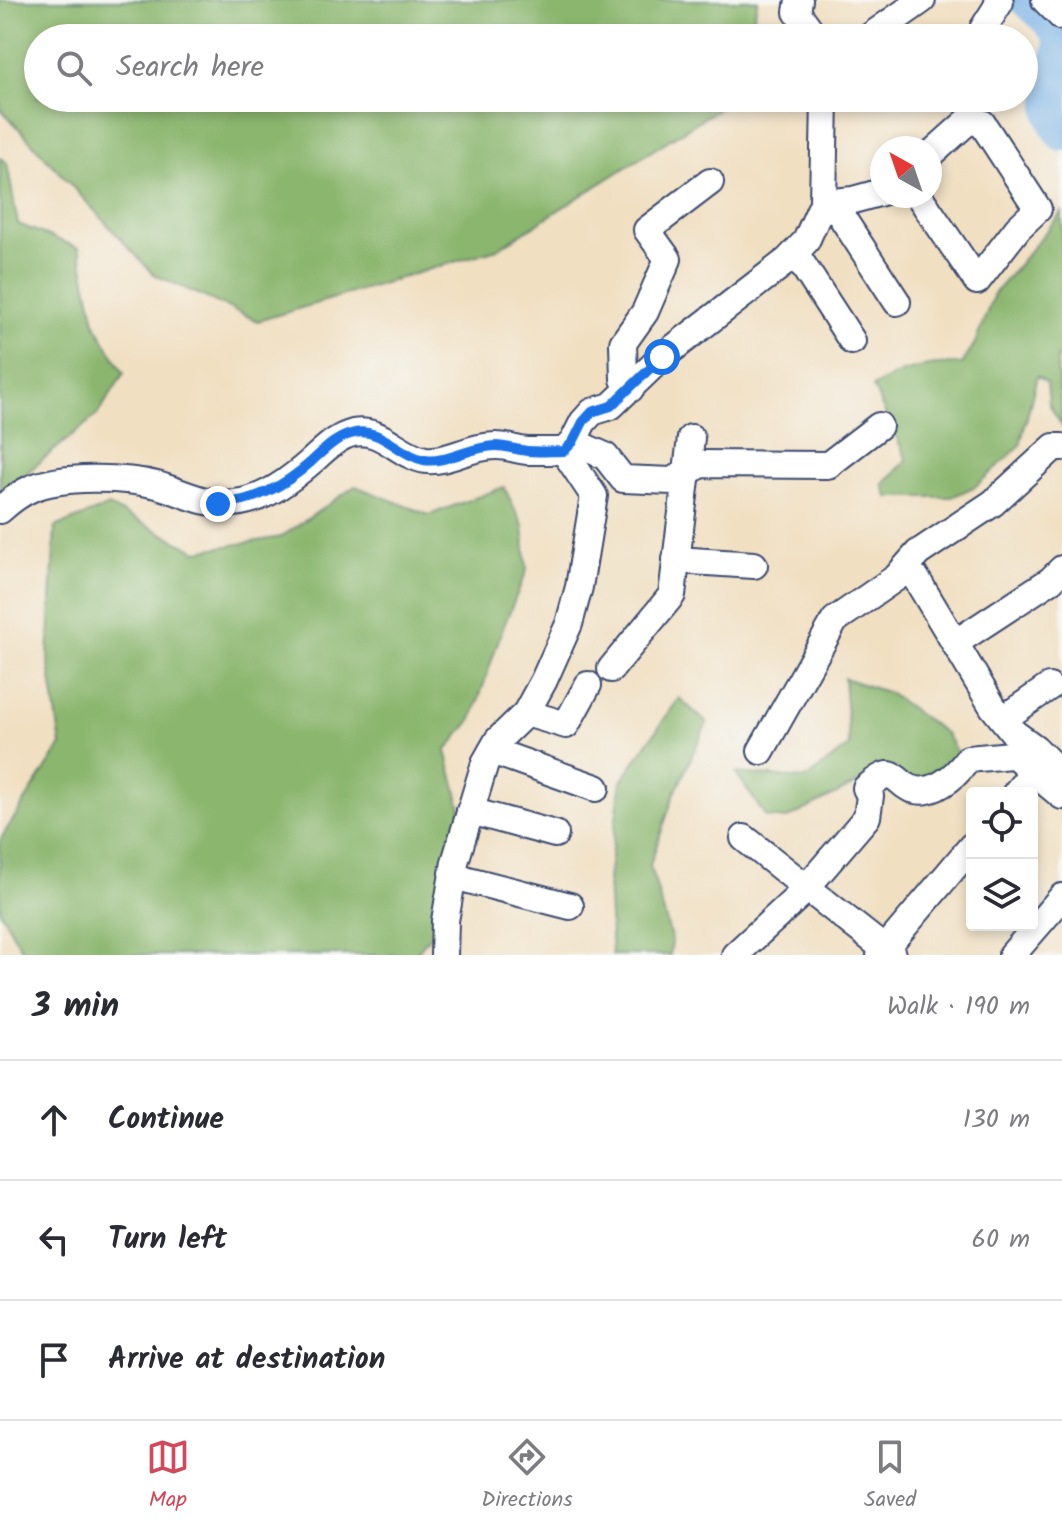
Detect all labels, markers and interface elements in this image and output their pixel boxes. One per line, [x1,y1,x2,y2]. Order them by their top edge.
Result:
search box [24,24,1038,112]
text: Search here [116,44,264,92]
icon: search [52,46,96,90]
north arrow [870,136,942,208]
route start [644,339,680,375]
route end [200,486,236,522]
map controls [966,787,1038,931]
button: locate [966,787,1038,859]
button: layers [966,859,1038,931]
text: 3 min [32,980,119,1034]
text: Walk · 190 m [887,986,1030,1028]
text: Continue [108,1096,224,1144]
icon: ahead [32,1098,76,1142]
text: 130 m [963,1099,1030,1141]
text: Turn left [108,1216,227,1264]
icon: left [32,1218,76,1262]
text: 60 m [971,1219,1030,1261]
text: Arrive at destination [108,1336,385,1384]
icon: arrive [32,1338,76,1382]
tab: Map [146,1435,190,1518]
tab: Directions [481,1435,573,1518]
tab: Saved [864,1435,916,1518]

